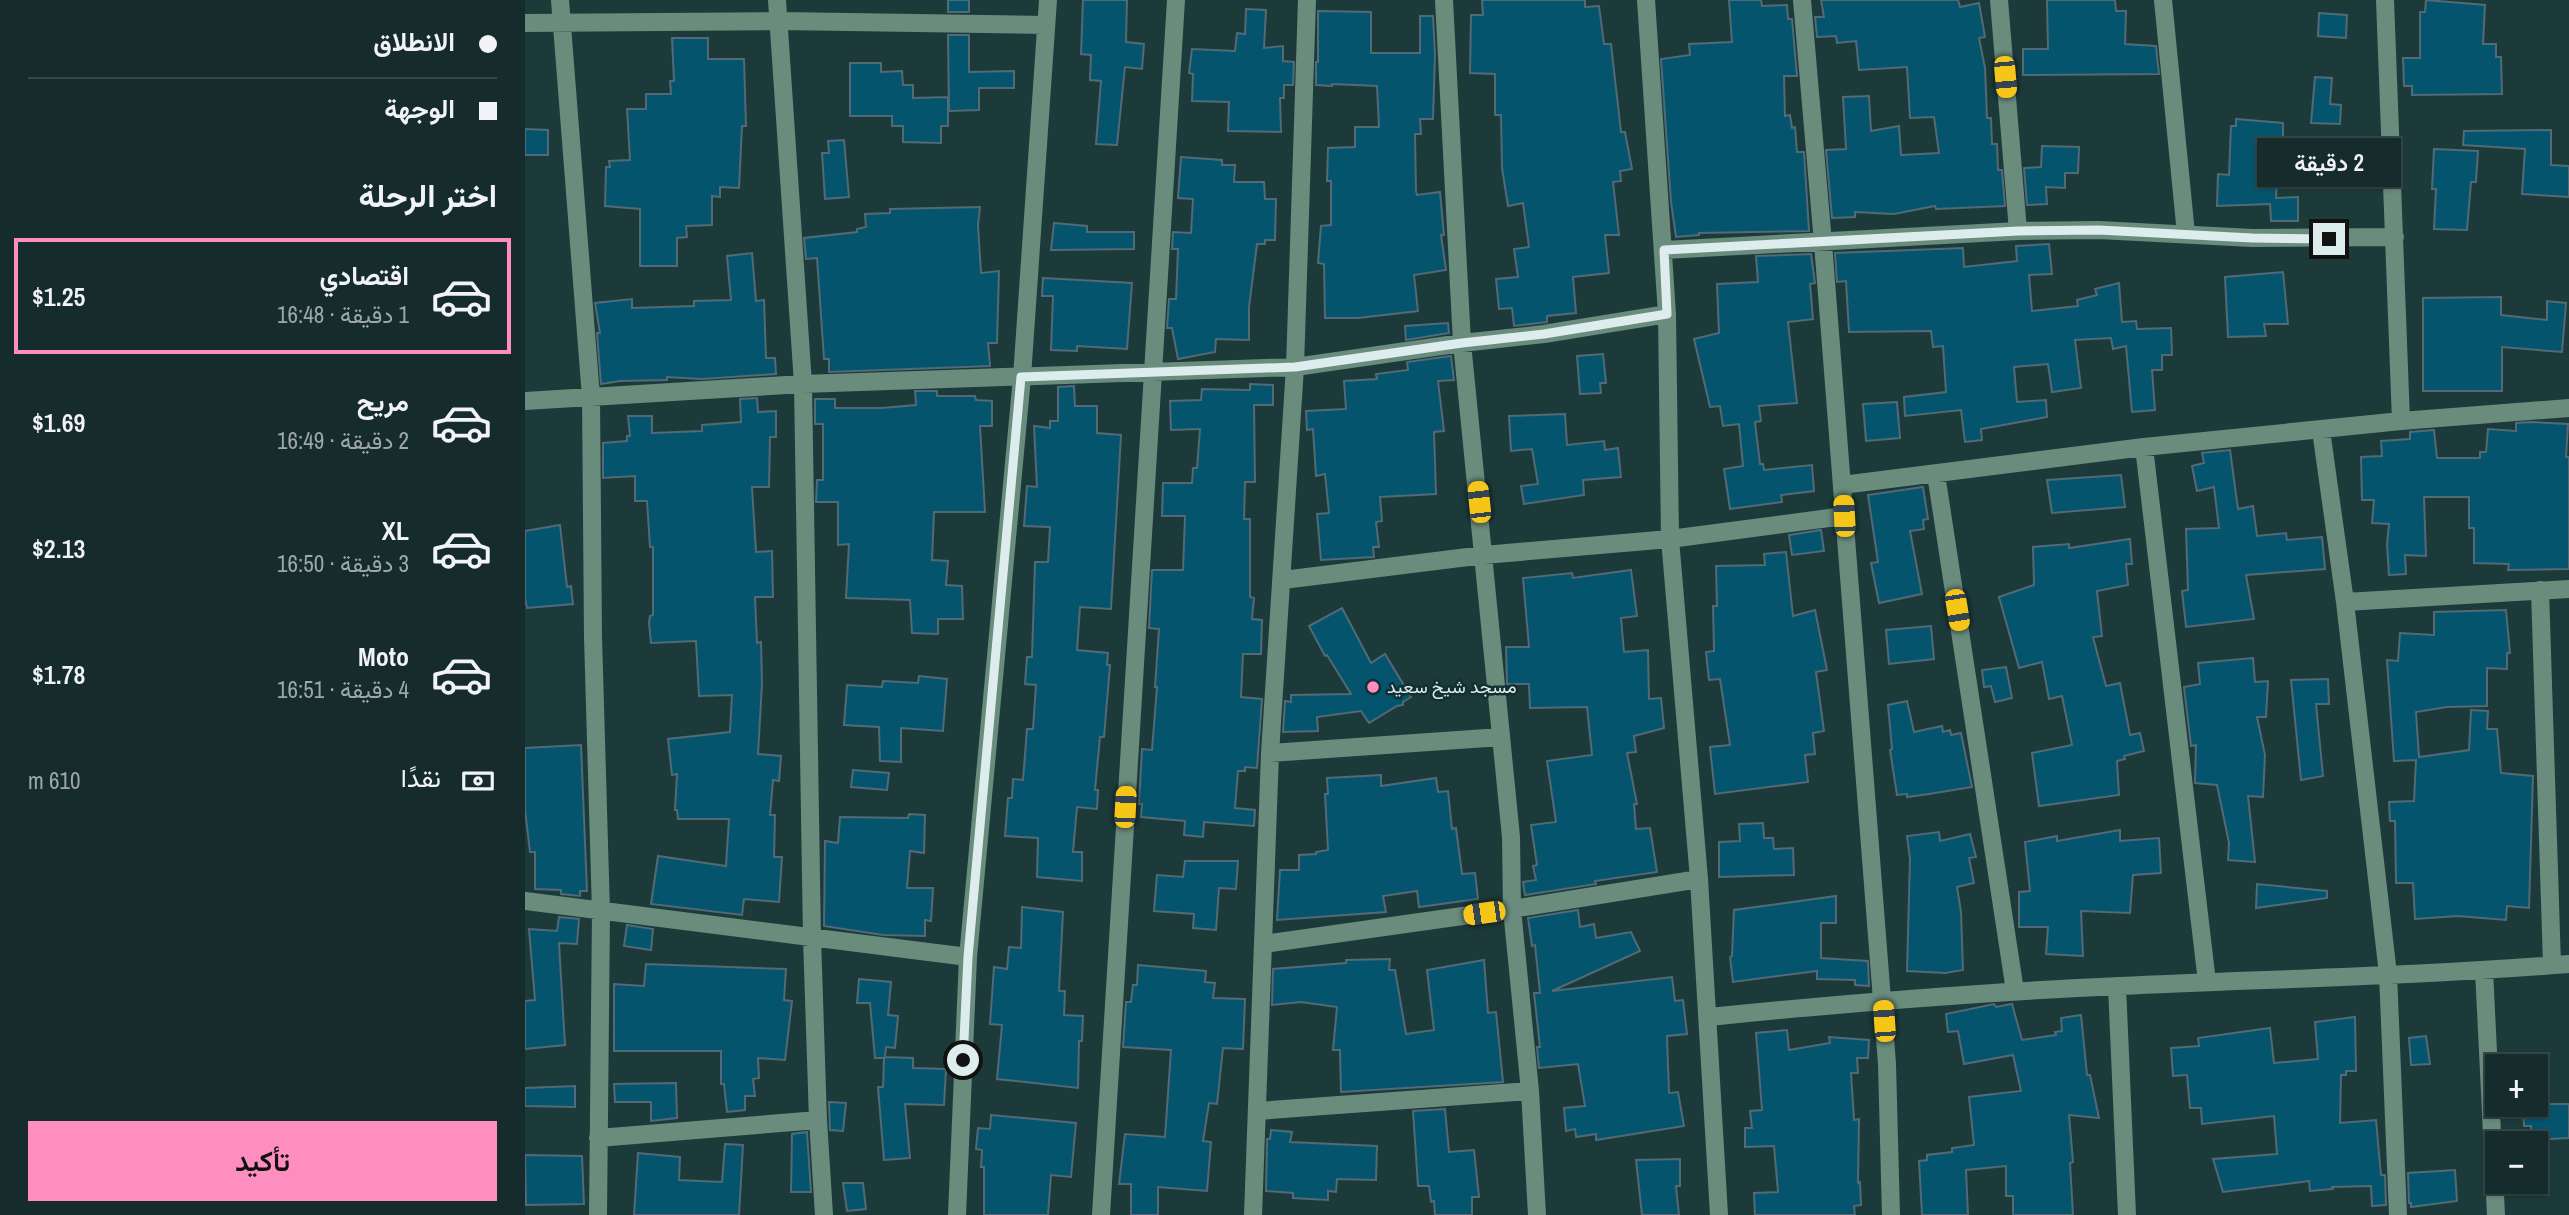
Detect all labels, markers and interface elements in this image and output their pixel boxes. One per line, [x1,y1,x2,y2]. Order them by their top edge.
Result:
text: الانطلاق [373,24,455,59]
car [1993,55,2018,99]
text: الوجهة [384,91,455,126]
callout: 2 دقيقة [2257,138,2401,187]
text: 2 دقيقة [2294,147,2364,178]
text: اختر الرحلة [358,174,497,217]
route end [2313,223,2345,255]
text: اقتصادي [320,258,409,293]
icon: car [430,265,493,328]
text: $1.25 [32,279,85,314]
text: 1 دقيقة · 16:48 [277,299,409,330]
text: مريح [357,384,409,419]
icon: car [430,391,493,454]
text: $1.69 [32,405,85,440]
text: 2 دقيقة · 16:49 [277,425,409,456]
car [1467,480,1492,524]
car [1833,494,1856,538]
text: XL [382,513,409,548]
icon: car [430,517,493,580]
text: $2.13 [32,531,85,566]
text: 3 دقيقة · 16:50 [277,548,409,579]
car [1944,588,1971,632]
text: Moto [358,639,409,674]
icon: car [430,643,493,706]
text: $1.78 [32,657,85,692]
text: 4 دقيقة · 16:51 [277,674,409,705]
place label: مسجد شيخ سعيد [1387,674,1517,699]
marker: مسجد شيخ سعيد [1365,679,1381,695]
text: نقدًا [401,760,441,795]
icon: cash [459,762,497,800]
text: 610 m [28,765,80,796]
car [1114,785,1137,829]
car [1462,900,1507,926]
car [1873,999,1896,1043]
route start [947,1044,979,1076]
map controls [2485,1054,2548,1194]
button: + [2485,1054,2548,1117]
button: تأكيد [28,1121,497,1201]
button: − [2485,1131,2548,1194]

